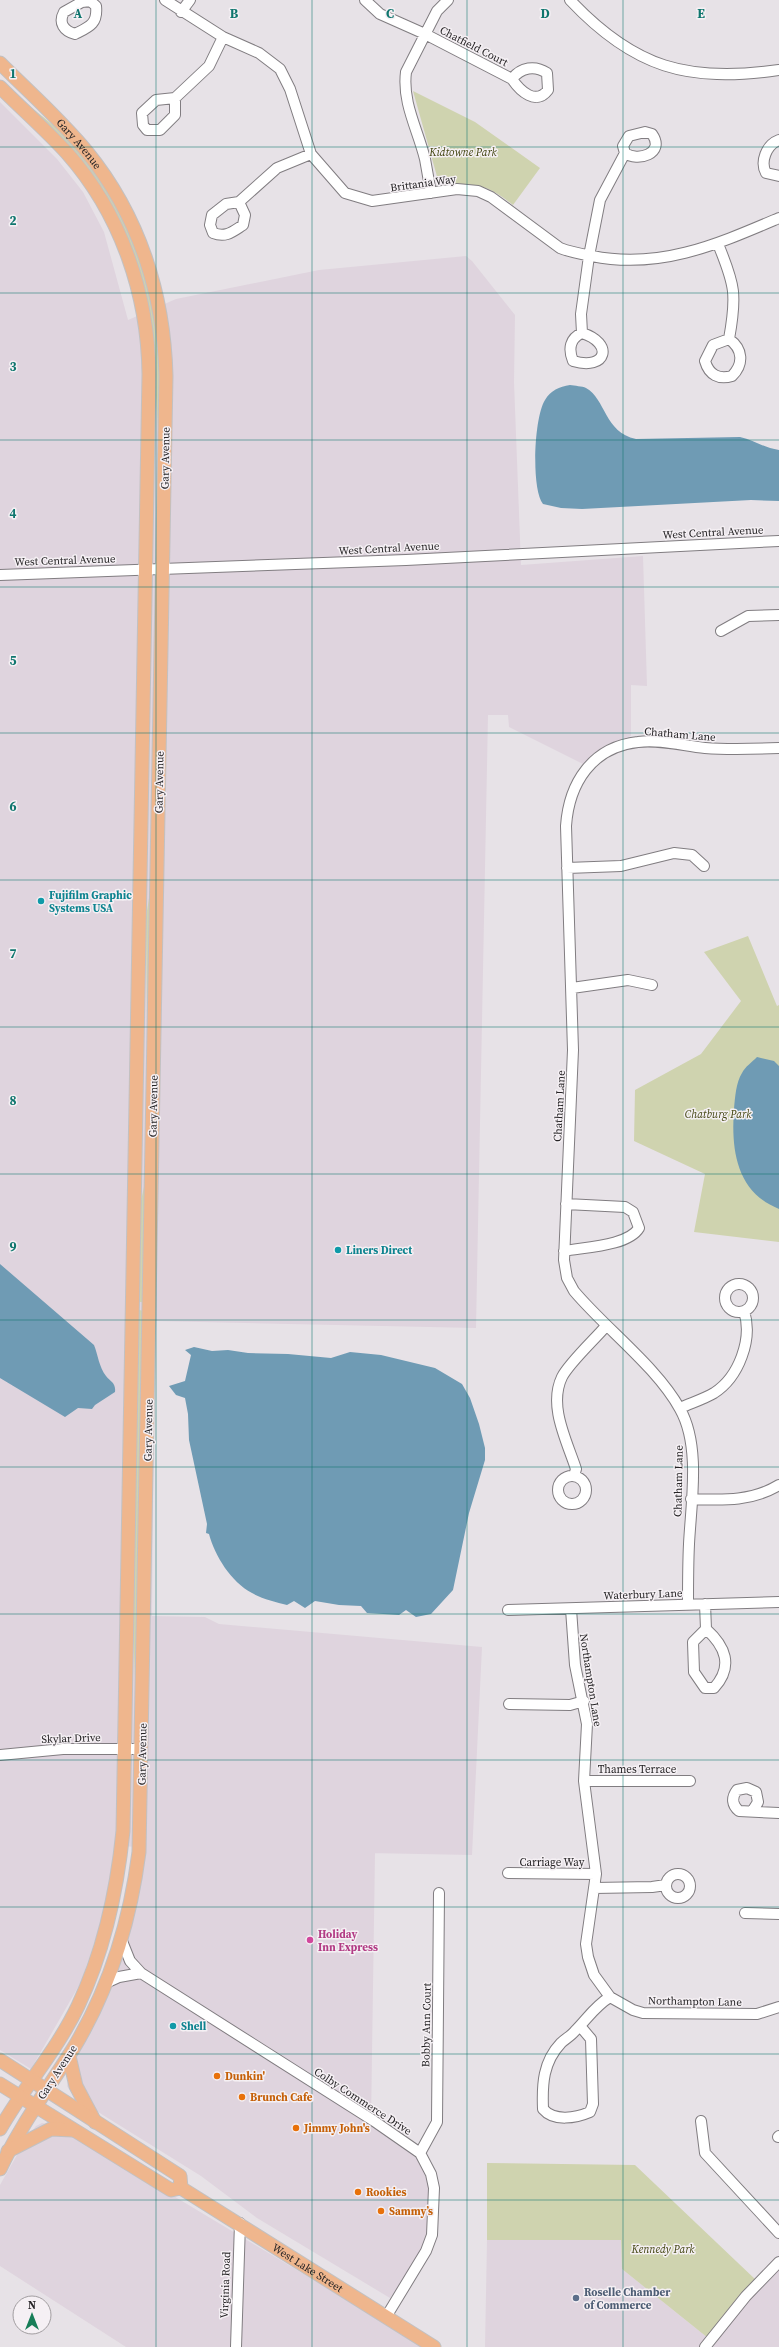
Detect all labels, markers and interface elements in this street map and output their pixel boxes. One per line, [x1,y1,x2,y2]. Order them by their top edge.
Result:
text: A [74,5,83,22]
text: B [230,5,239,22]
text: C [386,5,394,22]
text: D [540,5,550,22]
text: E [697,5,705,22]
street label: Chatfield Court [437,23,511,70]
text: 1 [9,65,17,82]
street label: Gary Avenue [53,115,105,173]
park label: Kidtowne Park [428,145,498,160]
street label: Brittania Way [389,171,457,196]
text: 2 [9,212,17,229]
text: 3 [9,358,17,375]
street label: Gary Avenue [157,426,174,489]
text: 4 [9,505,17,522]
street label: West Central Avenue [662,522,764,543]
street label: West Central Avenue [338,538,440,559]
street label: West Central Avenue [14,551,116,570]
text: 5 [9,652,17,669]
street label: Chatham Lane [644,724,717,745]
street label: Gary Avenue [151,750,168,813]
text: 6 [9,798,17,815]
place label: Fujifilm Graphic Systems USA [49,888,132,916]
marker: Fujifilm Graphic Systems USA [36,896,46,906]
text: 7 [9,945,17,962]
street label: Chatham Lane [550,1069,569,1142]
street label: Gary Avenue [145,1074,162,1137]
text: 8 [9,1092,17,1109]
park label: Chatburg Park [685,1107,752,1122]
text: 9 [9,1238,17,1255]
place label: Liners Direct [346,1243,413,1258]
marker: Liners Direct [333,1245,343,1255]
street label: Gary Avenue [140,1398,157,1461]
street label: Chatham Lane [670,1445,687,1517]
street label: Waterbury Lane [603,1586,683,1603]
street label: Northampton Lane [576,1633,605,1728]
street label: Gary Avenue [134,1722,151,1785]
street label: Skylar Drive [41,1730,101,1747]
street label: Thames Terrace [598,1762,677,1777]
street label: Carriage Way [520,1855,585,1870]
place label: Holiday Inn Express [318,1927,378,1955]
marker: Holiday Inn Express [305,1935,315,1945]
street label: Bobby Ann Court [418,1982,435,2067]
street label: Northampton Lane [648,1993,742,2010]
place label: Shell [181,2019,207,2034]
marker: Shell [168,2021,178,2031]
street label: Gary Avenue [34,2042,81,2102]
street label: Colby Commerce Drive [311,2064,415,2139]
place label: Dunkin' [225,2069,265,2084]
marker: Dunkin' [212,2071,222,2081]
place label: Brunch Cafe [250,2090,313,2105]
marker: Brunch Cafe [237,2092,247,2102]
place label: Jimmy John's [303,2121,370,2136]
marker: Jimmy John's [291,2123,301,2133]
place label: Rookies [366,2185,407,2200]
marker: Rookies [353,2187,363,2197]
place label: Sammy’s [389,2204,433,2219]
marker: Sammy’s [376,2206,386,2216]
street label: West Lake Street [269,2240,346,2296]
park label: Kennedy Park [630,2242,695,2257]
street label: Virginia Road [217,2251,234,2319]
place label: Roselle Chamber of Commerce [584,2285,671,2313]
marker: Roselle Chamber of Commerce [571,2293,581,2303]
north arrow [12,2295,52,2335]
text: N [28,2298,36,2313]

